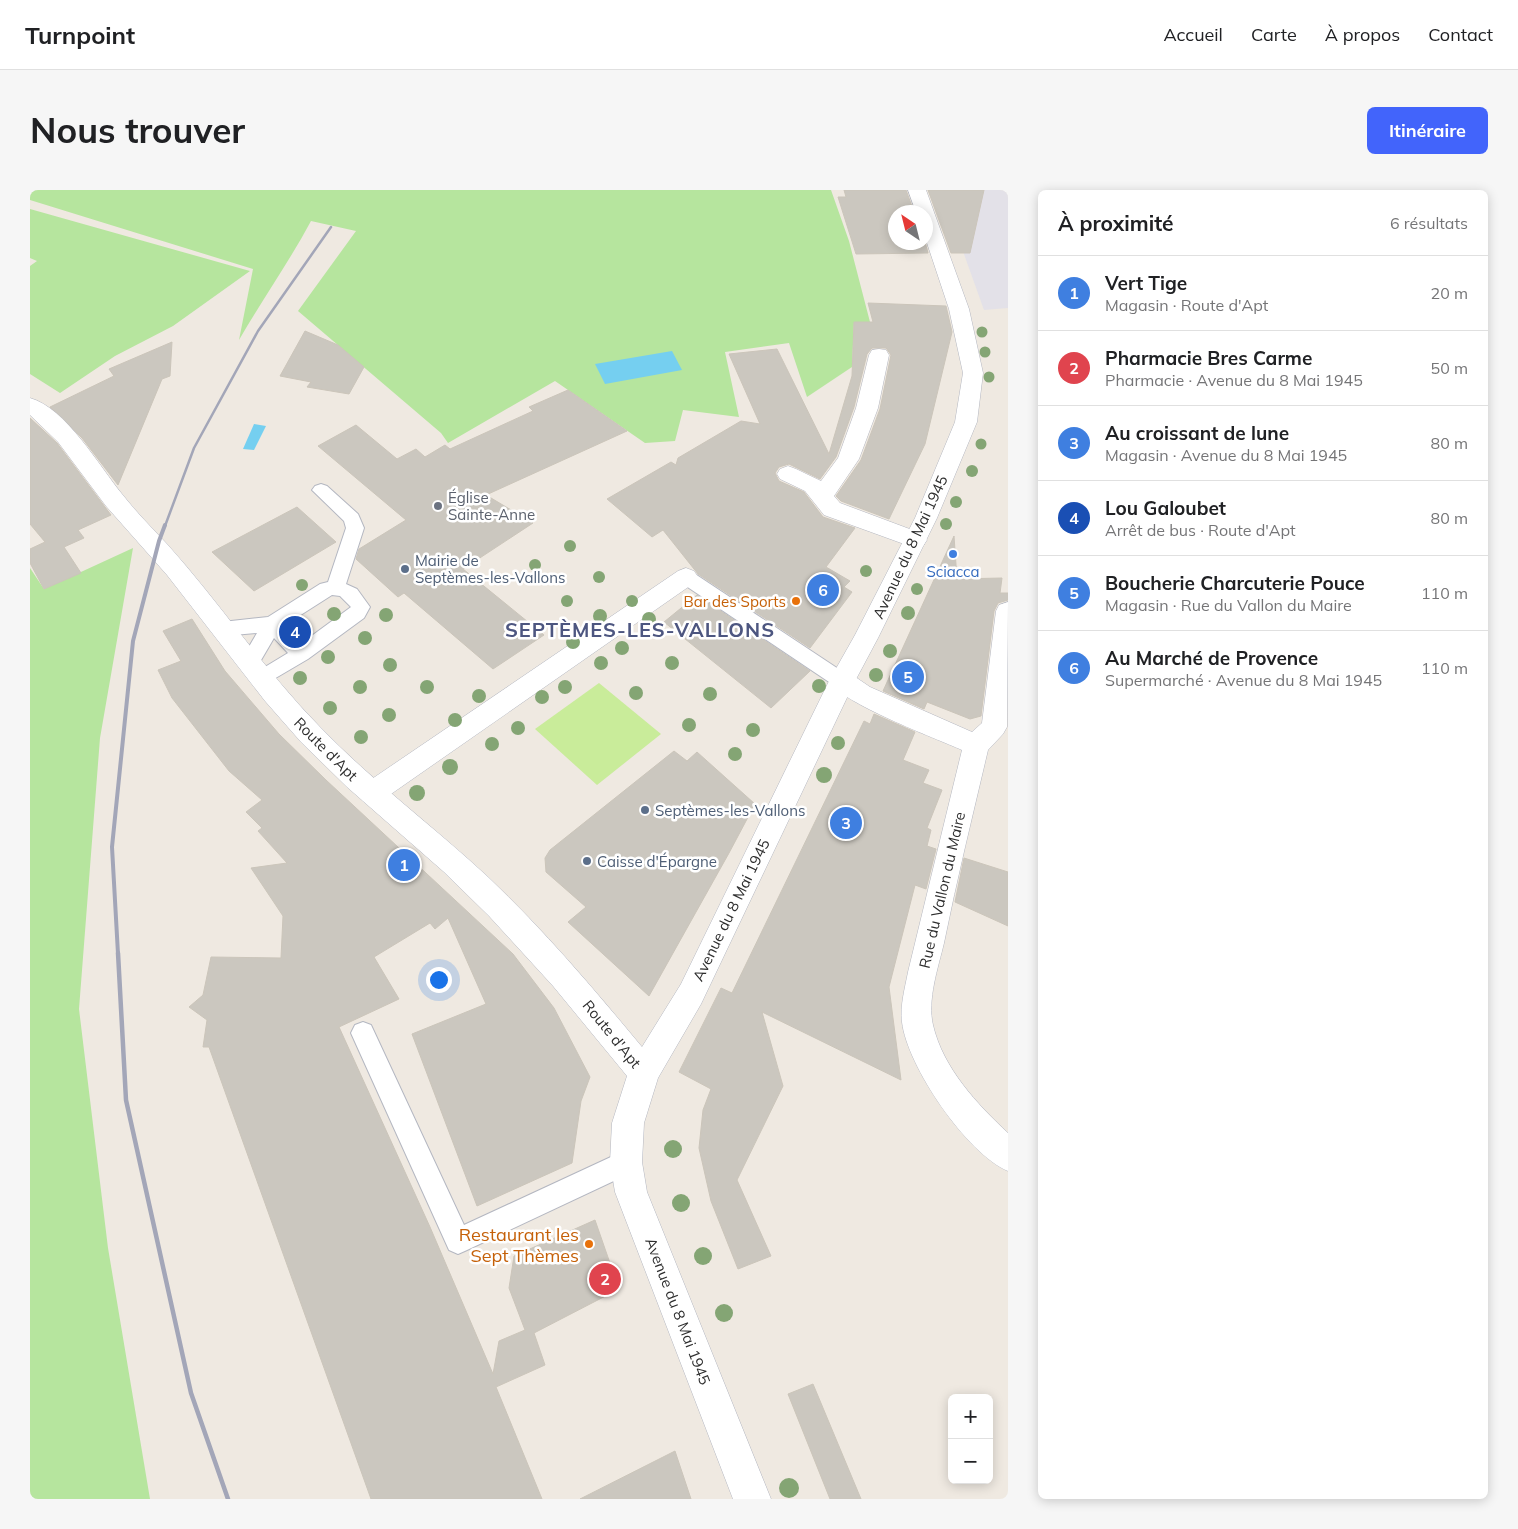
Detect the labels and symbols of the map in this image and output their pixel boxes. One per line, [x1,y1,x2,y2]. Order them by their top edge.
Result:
north arrow [888,205,933,250]
street label: Avenue du 8 Mai 1945 [868,472,952,622]
place label: Église Sainte-Anne [448,488,535,524]
marker: Église Sainte-Anne [432,500,444,512]
marker: Sciacca [947,548,959,560]
place label: Mairie de Septèmes-les-Vallons [415,551,565,587]
place label: Sciacca [927,562,979,581]
marker: Mairie de Septèmes-les-Vallons [399,563,411,575]
pin: 6 [807,571,839,609]
place label: Bar des Sports [683,592,786,611]
marker: Bar des Sports [790,595,802,607]
pin: 4 [279,613,311,651]
district label: SEPTÈMES-LES-VALLONS [505,617,775,642]
pin: 5 [892,658,924,696]
street label: Route d'Apt [290,713,362,785]
place label: Septèmes-les-Vallons [655,801,805,820]
marker: Septèmes-les-Vallons [639,804,651,816]
pin: 3 [830,804,862,842]
street label: Rue du Vallon du Maire [915,810,969,970]
street label: Avenue du 8 Mai 1945 [688,836,774,984]
pin: 1 [388,846,420,884]
place label: Caisse d'Épargne [597,852,717,871]
marker: Caisse d'Épargne [581,855,593,867]
your location [426,967,452,993]
street label: Route d'Apt [579,996,645,1072]
place label: Restaurant les Sept Thèmes [459,1223,579,1267]
street label: Avenue du 8 Mai 1945 [641,1235,715,1387]
marker: Restaurant les Sept Thèmes [583,1238,595,1250]
pin: 2 [589,1260,621,1298]

